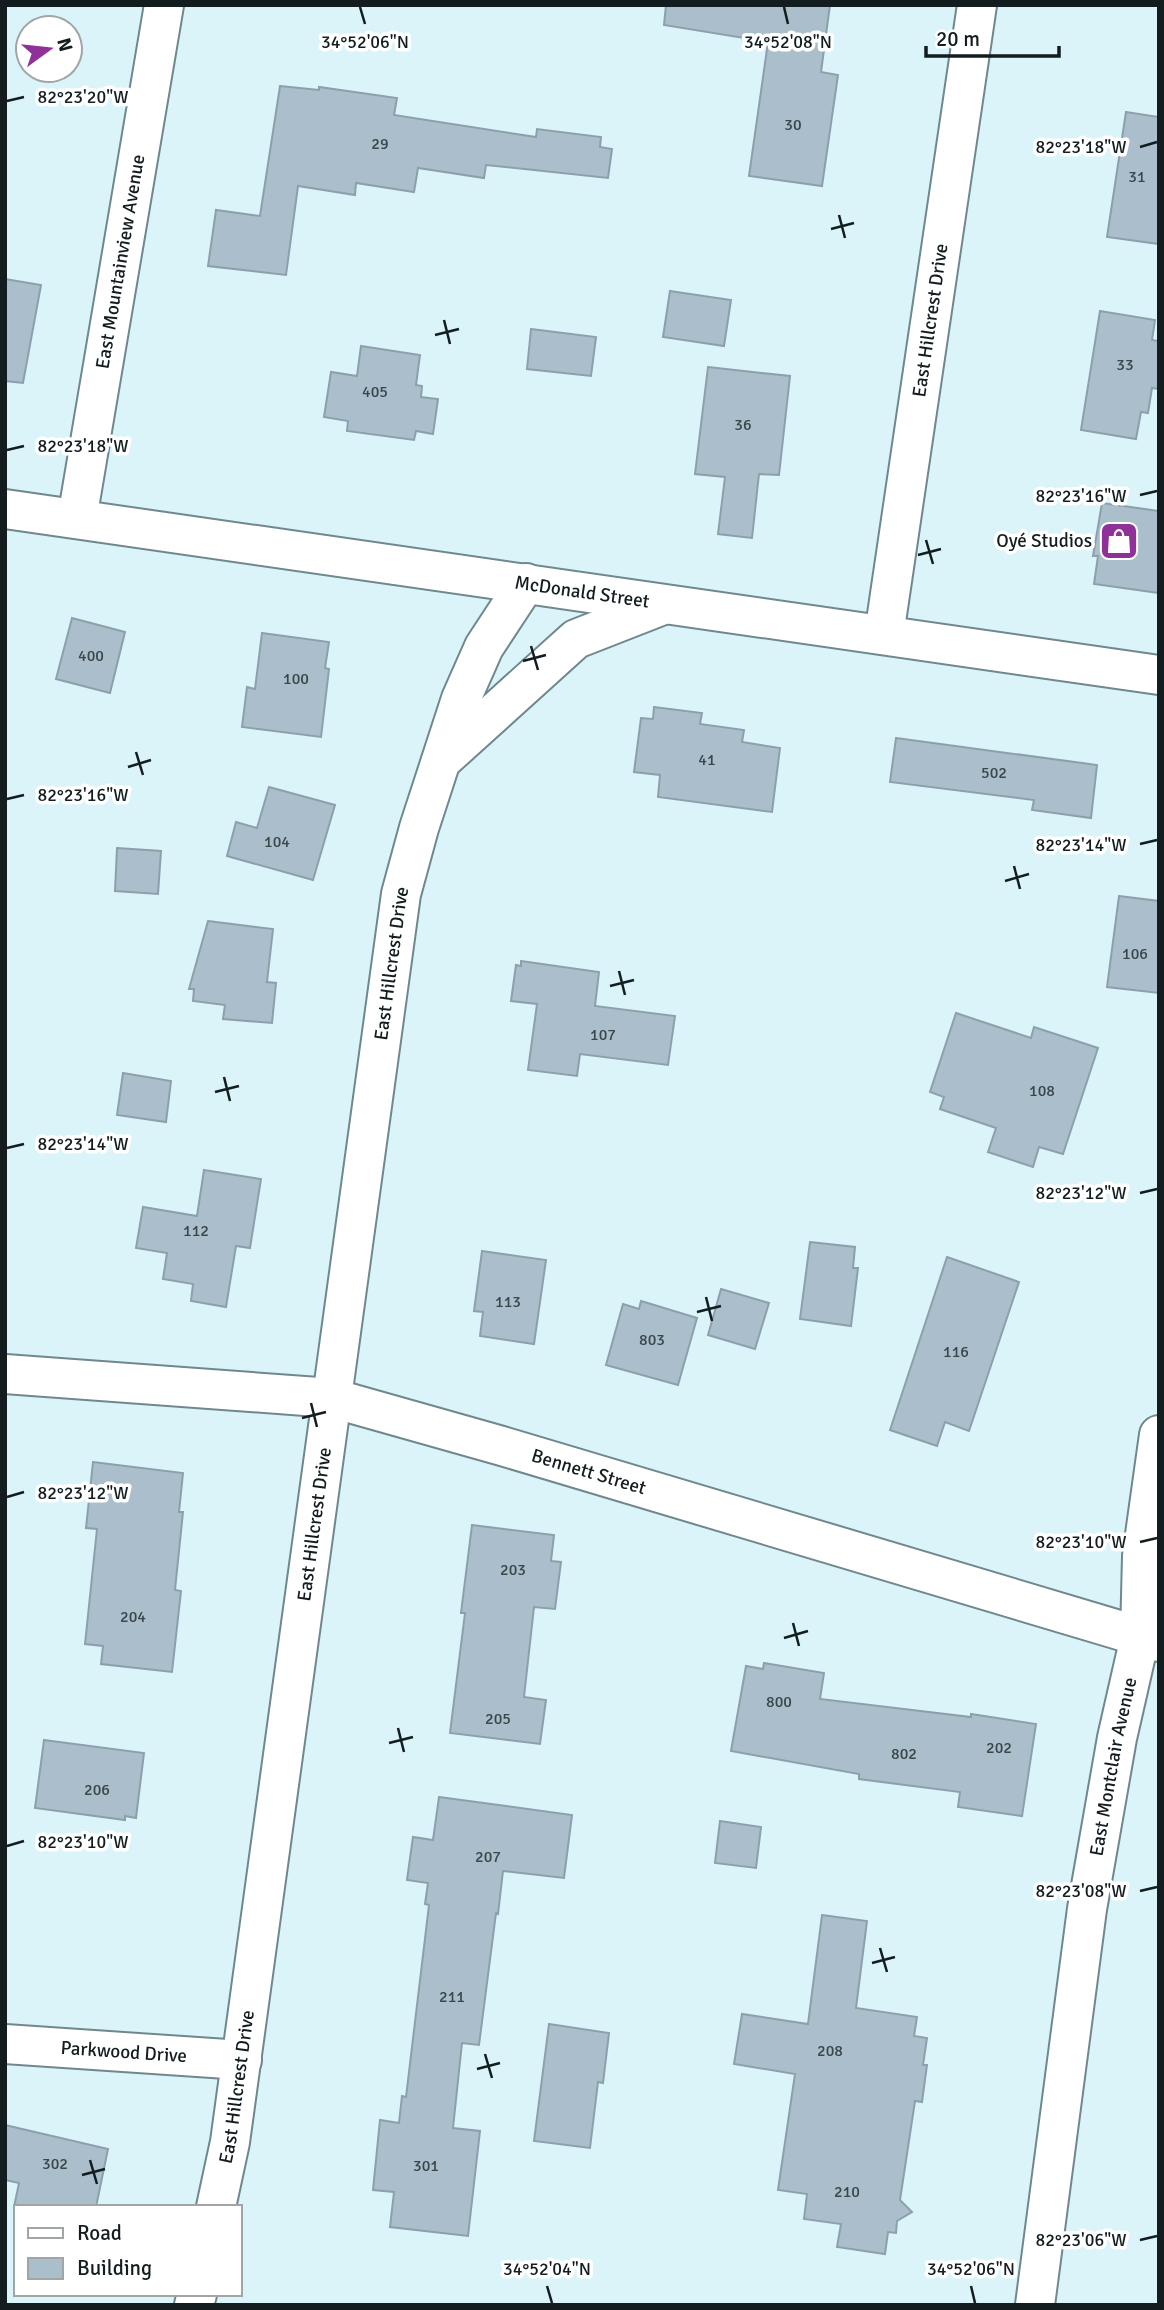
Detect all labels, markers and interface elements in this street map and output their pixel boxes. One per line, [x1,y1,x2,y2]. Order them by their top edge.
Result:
north arrow [14,14,84,84]
scale bar [926,14,1059,58]
text: 20 m [936,26,980,52]
text: 34°52'06"N [321,31,409,53]
text: 34°52'08"N [744,31,832,53]
text: N [51,35,78,54]
text: 82°23'20"W [38,86,128,108]
house number: 30 [784,115,802,135]
house number: 29 [371,134,389,154]
text: 82°23'18"W [1036,136,1126,158]
street label: East Mountainview Avenue [91,153,151,371]
house number: 31 [1128,167,1146,187]
street label: East Hillcrest Drive [907,242,954,399]
house number: 33 [1116,355,1134,375]
house number: 405 [362,382,388,402]
house number: 36 [734,415,752,435]
text: 82°23'18"W [38,435,128,457]
text: 82°23'16"W [1036,485,1126,507]
shop icon: Oyé Studios [1098,520,1140,562]
place label: Oyé Studios [996,529,1092,553]
street label: McDonald Street [513,570,651,614]
house number: 400 [78,646,104,666]
house number: 100 [283,669,309,689]
house number: 41 [698,750,716,770]
house number: 502 [981,763,1007,783]
text: 82°23'16"W [38,784,128,806]
house number: 104 [264,832,290,852]
text: 82°23'14"W [1036,834,1126,856]
street label: East Hillcrest Drive [369,884,415,1042]
house number: 106 [1122,944,1148,964]
house number: 107 [590,1025,616,1045]
house number: 108 [1029,1081,1055,1101]
text: 82°23'14"W [38,1133,128,1155]
text: 82°23'12"W [1036,1182,1126,1204]
house number: 112 [183,1221,209,1241]
house number: 113 [495,1292,521,1312]
house number: 803 [639,1330,665,1350]
house number: 116 [943,1342,969,1362]
street label: Bennett Street [529,1443,649,1500]
street label: East Hillcrest Drive [292,1446,337,1603]
text: 82°23'12"W [38,1482,128,1504]
text: 82°23'10"W [1036,1531,1126,1553]
house number: 203 [500,1560,526,1580]
house number: 204 [120,1607,146,1627]
street label: East Montclair Avenue [1084,1675,1142,1858]
house number: 800 [766,1692,792,1712]
house number: 205 [485,1709,511,1729]
house number: 202 [986,1738,1012,1758]
house number: 802 [891,1744,917,1764]
house number: 206 [84,1780,110,1800]
text: 82°23'10"W [38,1831,128,1853]
house number: 207 [475,1847,501,1867]
text: 82°23'08"W [1036,1880,1126,1902]
house number: 211 [439,1987,465,2007]
street label: East Hillcrest Drive [214,2009,260,2166]
street label: Parkwood Drive [60,2036,188,2068]
house number: 208 [817,2041,843,2061]
house number: 302 [42,2154,68,2174]
house number: 301 [413,2156,439,2176]
house number: 210 [834,2182,860,2202]
legend [14,2205,242,2296]
text: Road [77,2220,122,2246]
text: 82°23'06"W [1036,2229,1126,2251]
text: Building [77,2255,152,2281]
text: 34°52'04"N [503,2258,591,2280]
text: 34°52'06"N [927,2258,1015,2280]

